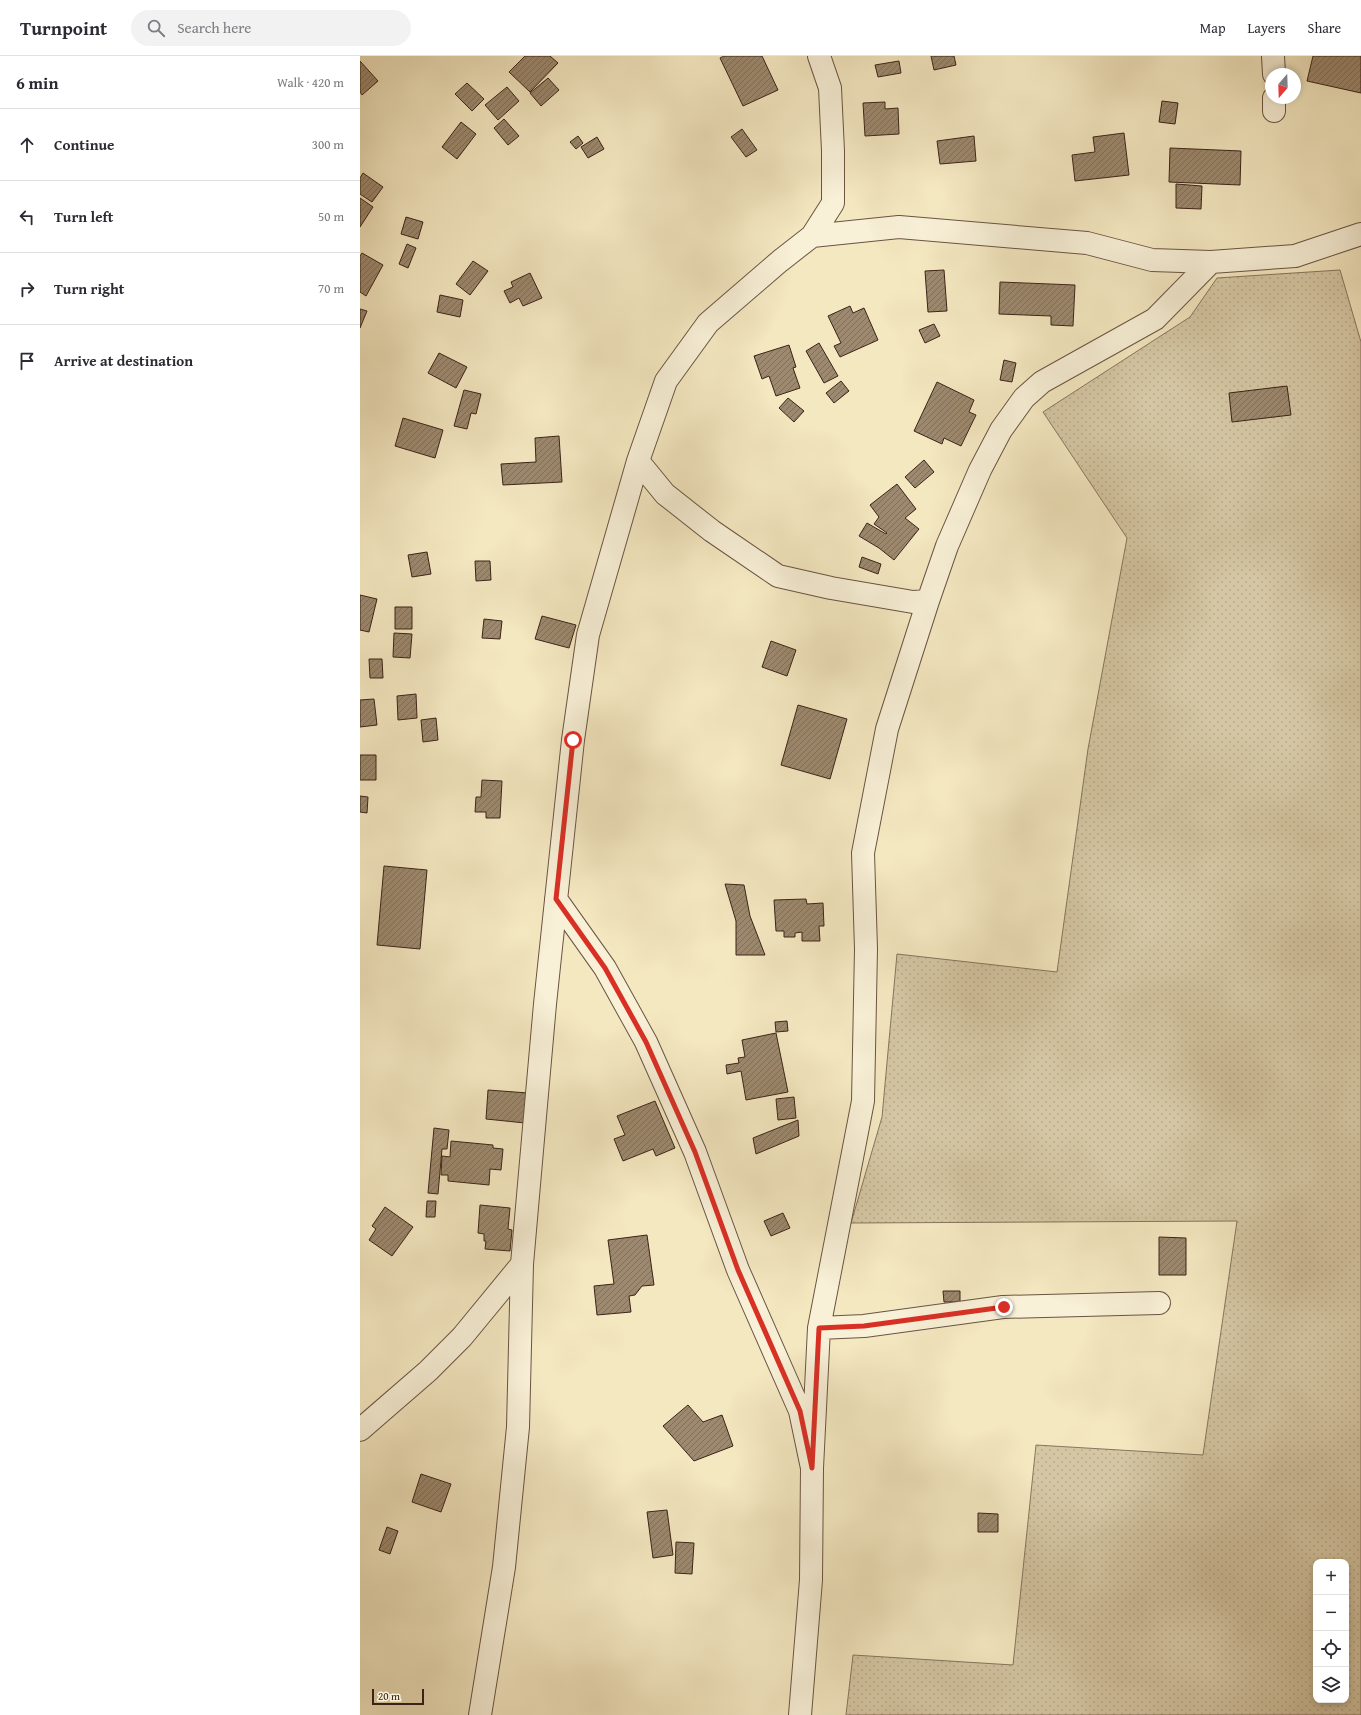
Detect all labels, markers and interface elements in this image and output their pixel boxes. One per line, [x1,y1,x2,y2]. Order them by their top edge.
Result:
search box [131,10,411,46]
text: Turnpoint [20,14,107,42]
icon: search [145,17,167,39]
text: Search here [177,17,251,38]
text: Map [1200,18,1226,38]
text: Layers [1248,18,1286,38]
text: Share [1308,18,1341,38]
north arrow [1265,68,1301,104]
text: 6 min [16,70,58,95]
text: Walk · 420 m [277,73,344,92]
icon: ahead [16,134,38,156]
text: Continue [54,134,115,155]
text: 300 m [312,135,344,154]
icon: left [16,206,38,228]
text: Turn left [54,206,113,227]
text: 50 m [318,207,344,226]
icon: right [16,278,38,300]
text: Turn right [54,278,125,299]
text: 70 m [318,279,344,298]
icon: arrive [16,350,38,372]
text: Arrive at destination [54,350,193,371]
route start [564,731,582,749]
route end [995,1298,1013,1316]
map controls [1313,1559,1349,1703]
button: + [1313,1559,1349,1595]
button: − [1313,1595,1349,1631]
button: locate [1313,1631,1349,1667]
button: layers [1313,1667,1349,1703]
scale bar [372,1687,424,1706]
text: 20 m [378,1688,400,1704]

